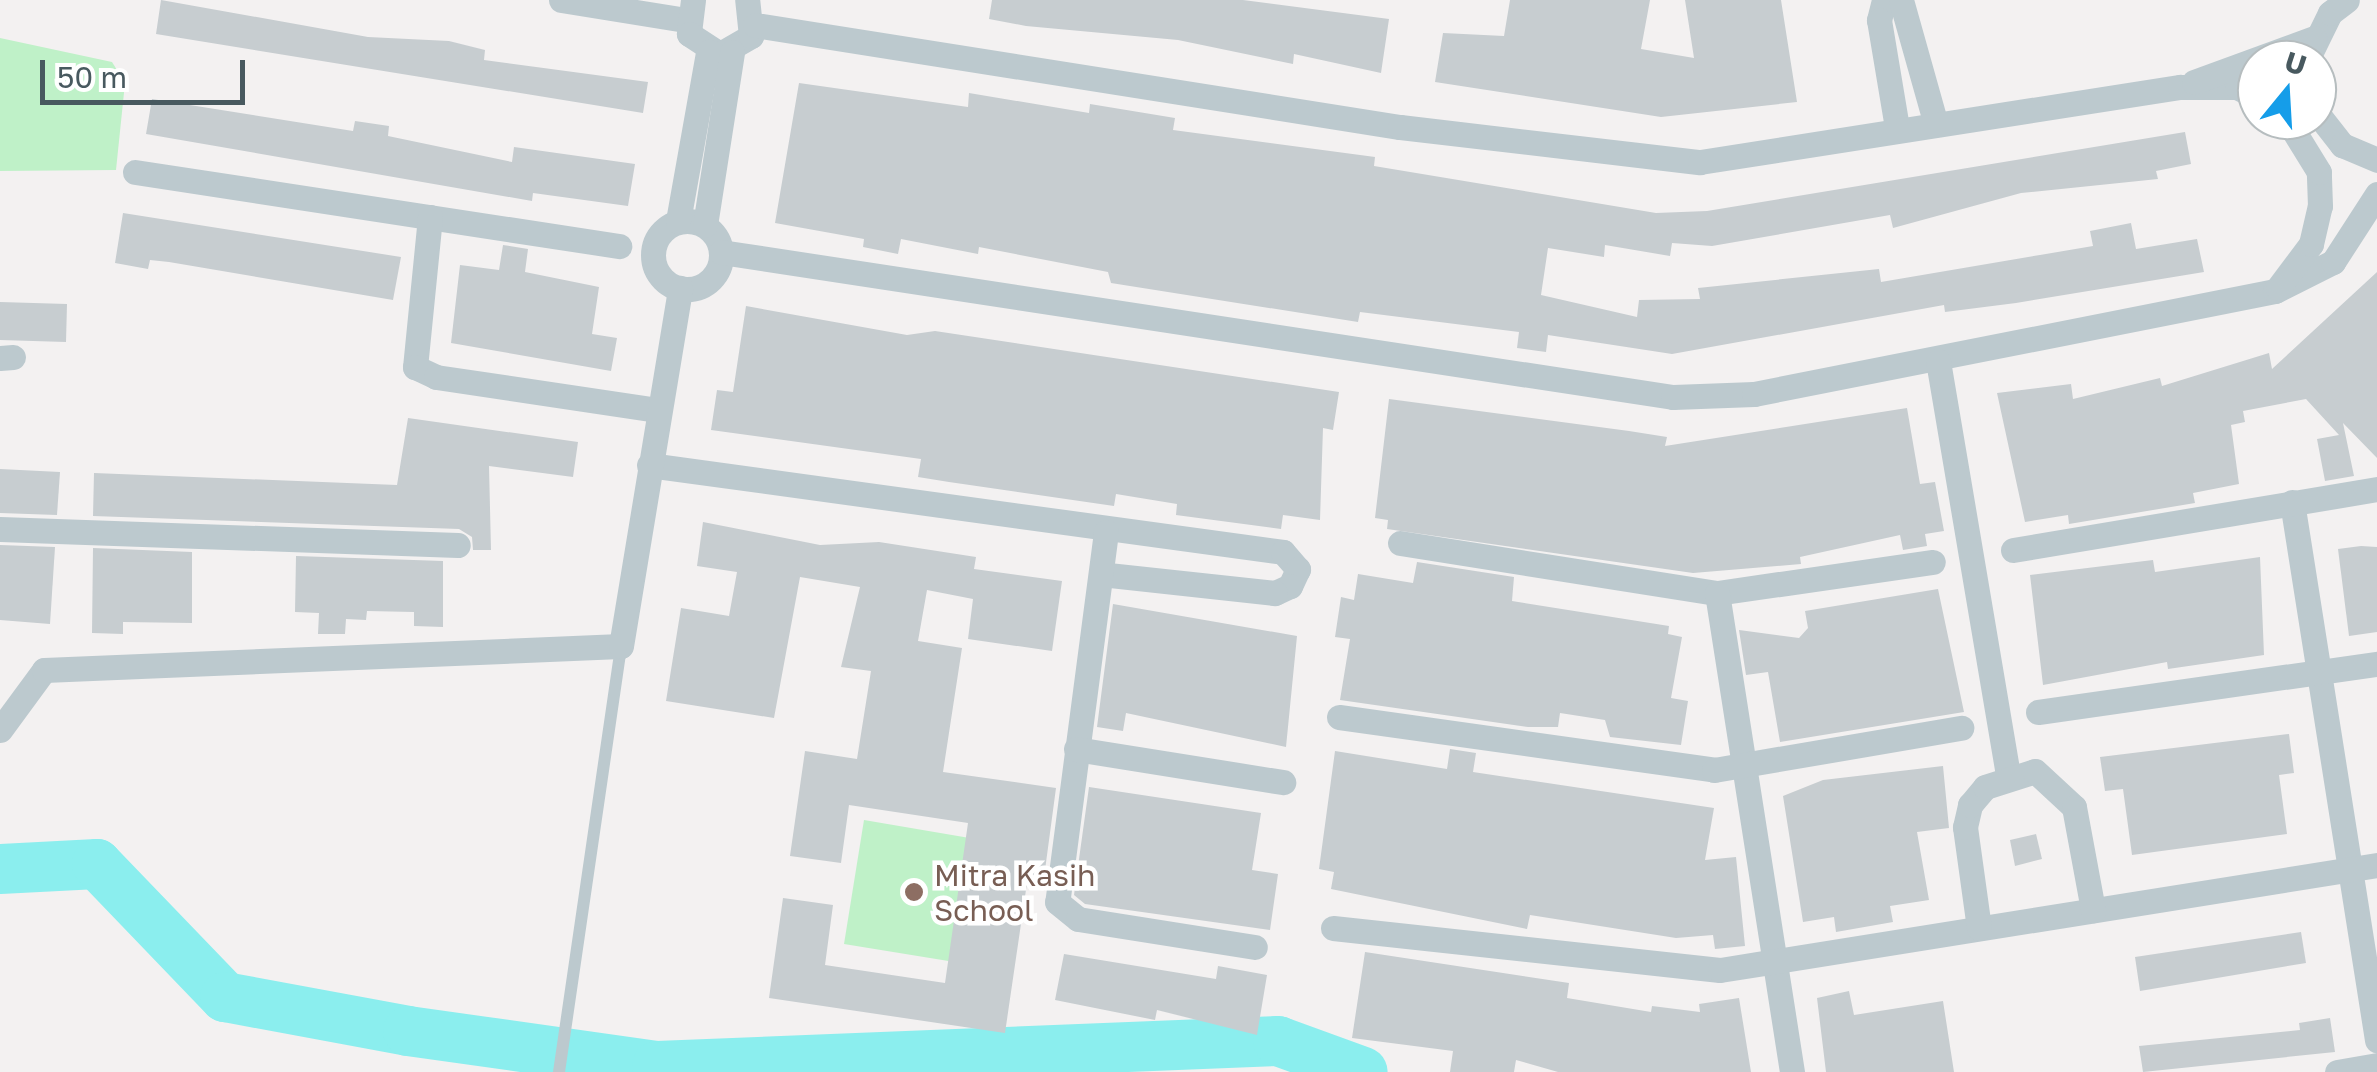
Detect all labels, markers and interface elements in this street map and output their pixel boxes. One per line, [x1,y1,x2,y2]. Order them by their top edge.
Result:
scale bar [45,40,250,102]
north arrow [2237,40,2337,140]
text: U [2281,44,2311,82]
text: 50 m [57,59,127,95]
place label: Mitra Kasih School [934,857,1095,928]
marker: Mitra Kasih School [903,881,925,903]

